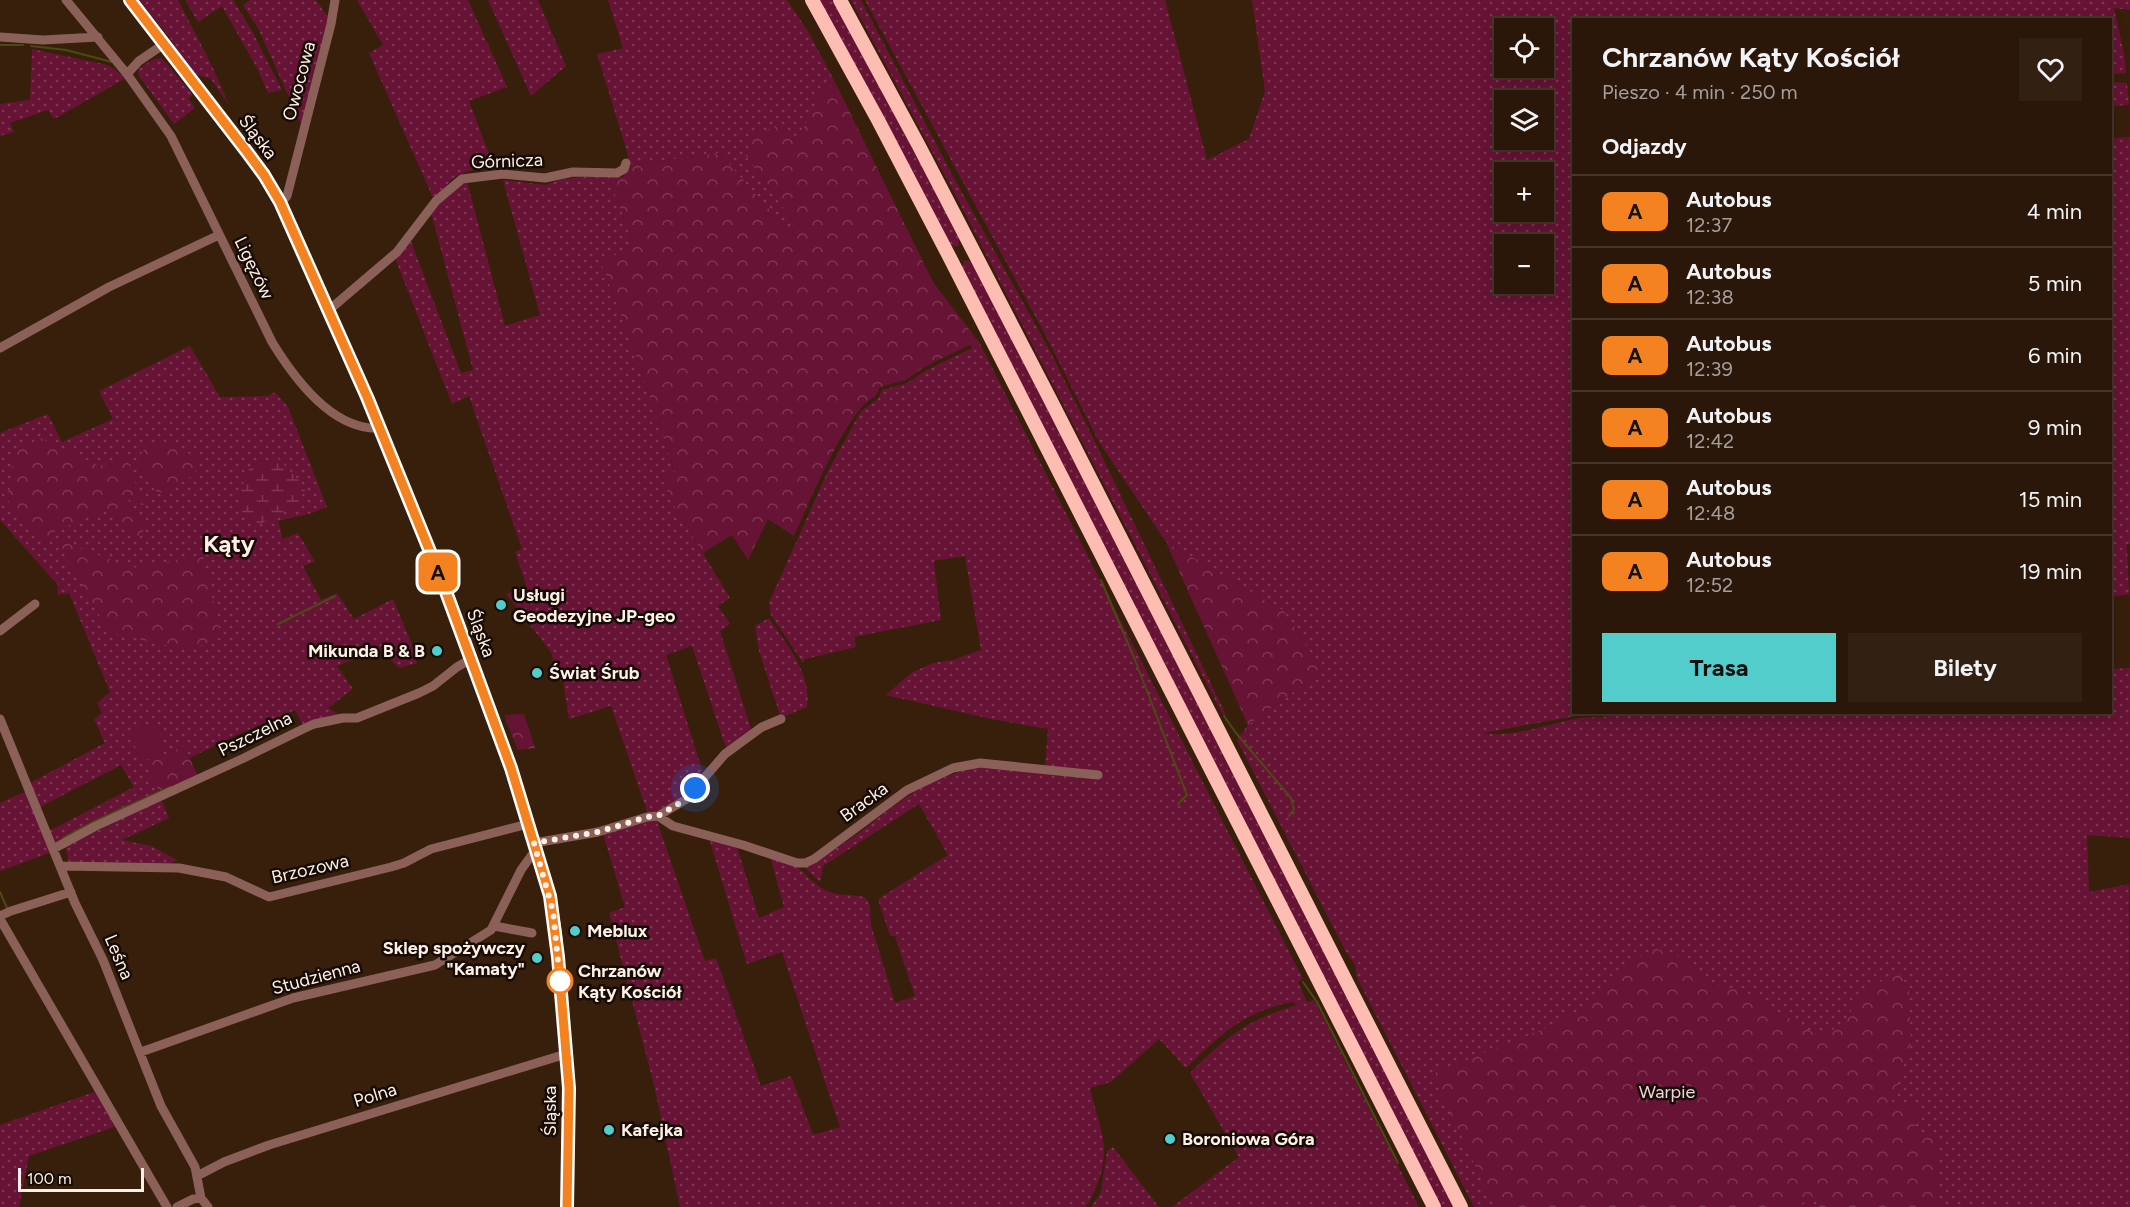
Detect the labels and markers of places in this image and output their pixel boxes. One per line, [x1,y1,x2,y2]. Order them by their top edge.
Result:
place label: Usługi Geodezyjne JP-geo [513,584,676,627]
marker: Usługi Geodezyjne JP-geo [494,598,508,612]
place label: Mikunda B & B [308,640,425,662]
marker: Mikunda B & B [430,644,444,658]
place label: Świat Śrub [549,662,640,684]
marker: Świat Śrub [530,666,544,680]
place label: Meblux [587,920,648,942]
marker: Meblux [568,924,582,938]
place label: Sklep spożywczy "Kamaty" [383,937,526,980]
marker: Sklep spożywczy "Kamaty" [530,951,544,965]
place label: Chrzanów Kąty Kościół [578,960,682,1003]
marker: Chrzanów Kąty Kościół [547,968,573,994]
place label: Kafejka [621,1119,683,1141]
marker: Kafejka [602,1123,616,1137]
place label: Boroniowa Góra [1182,1128,1315,1150]
marker: Boroniowa Góra [1163,1132,1177,1146]

